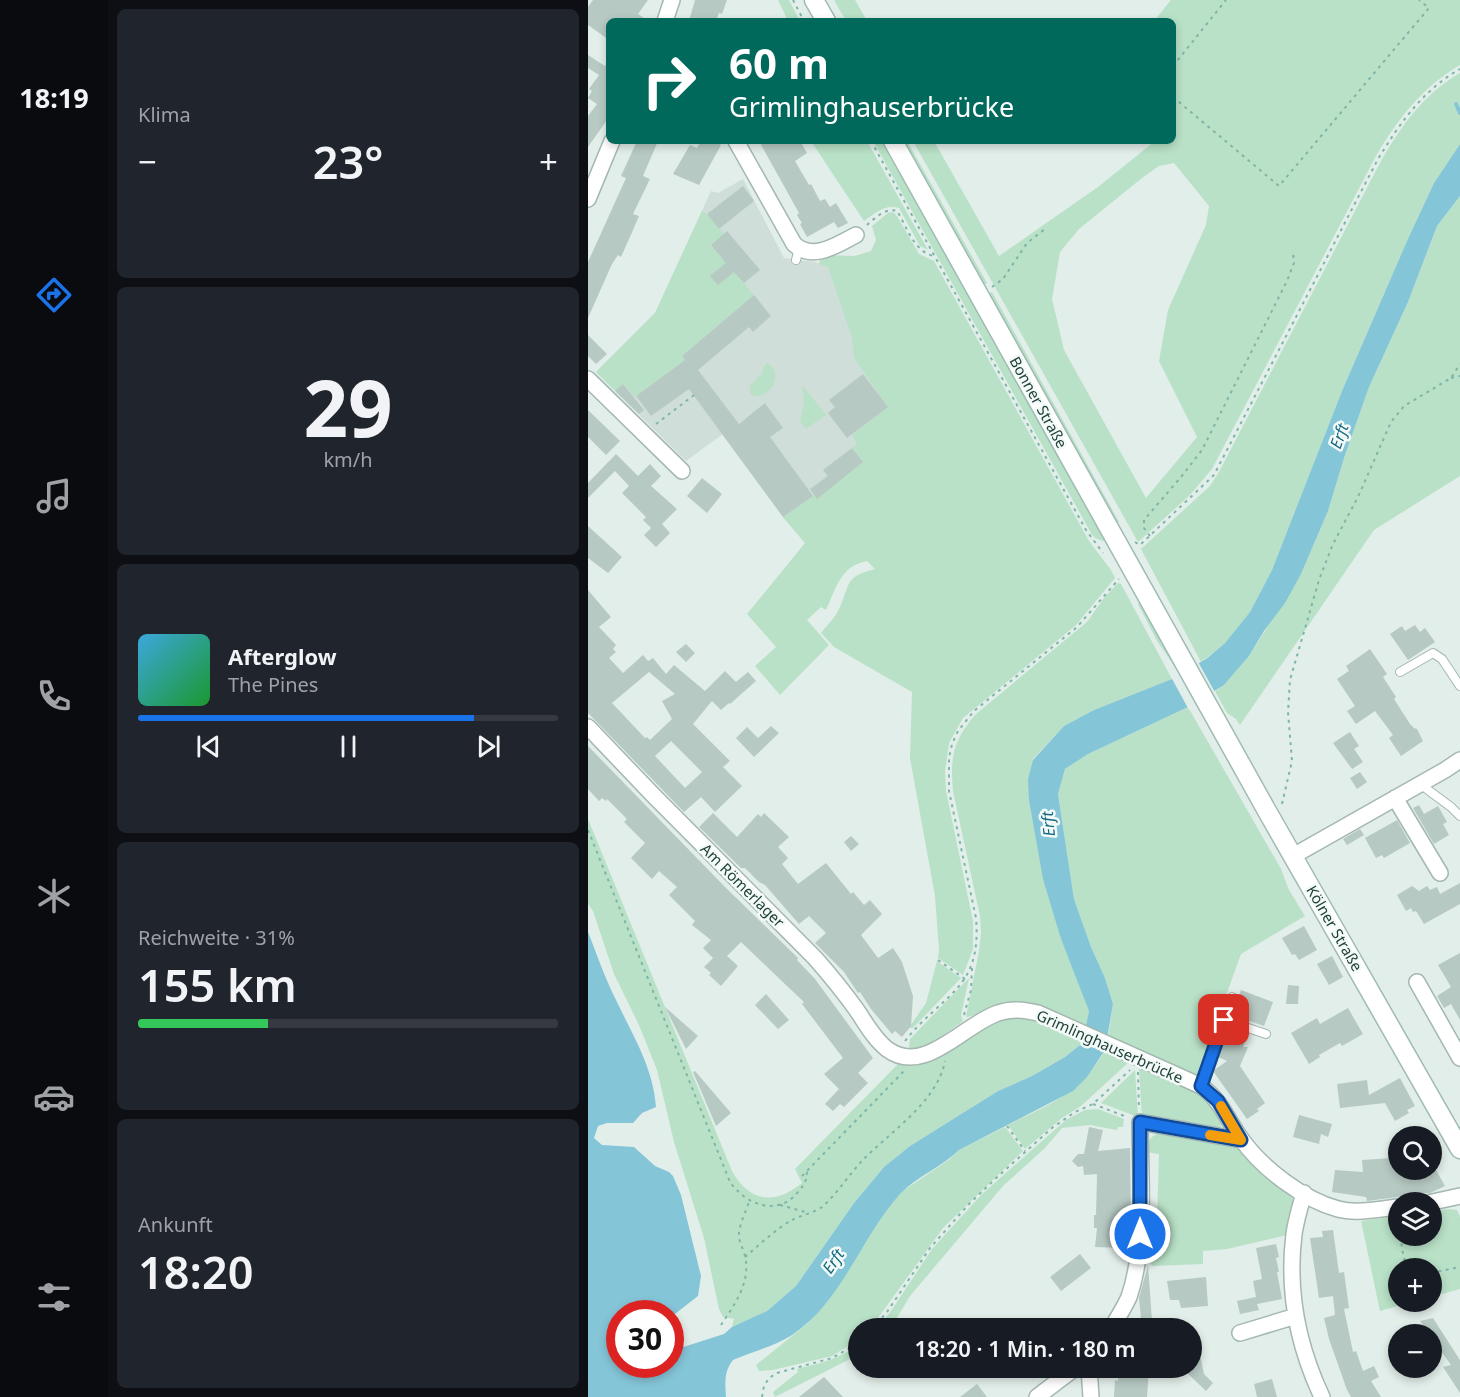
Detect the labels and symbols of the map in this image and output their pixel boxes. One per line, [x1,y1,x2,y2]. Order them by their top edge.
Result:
street label: Bonner Straße [1006,353,1072,451]
water label: Erft [1324,420,1354,452]
water label: Erft [1036,810,1060,837]
street label: Am Römerlager [697,839,789,931]
street label: Kölner Straße [1302,881,1368,975]
pin [1198,994,1249,1045]
street label: Grimlinghauserbrücke [1034,1005,1186,1087]
position arrow [1108,1202,1172,1266]
water label: Erft [817,1244,850,1278]
speed limit sign: 30 [606,1300,684,1378]

